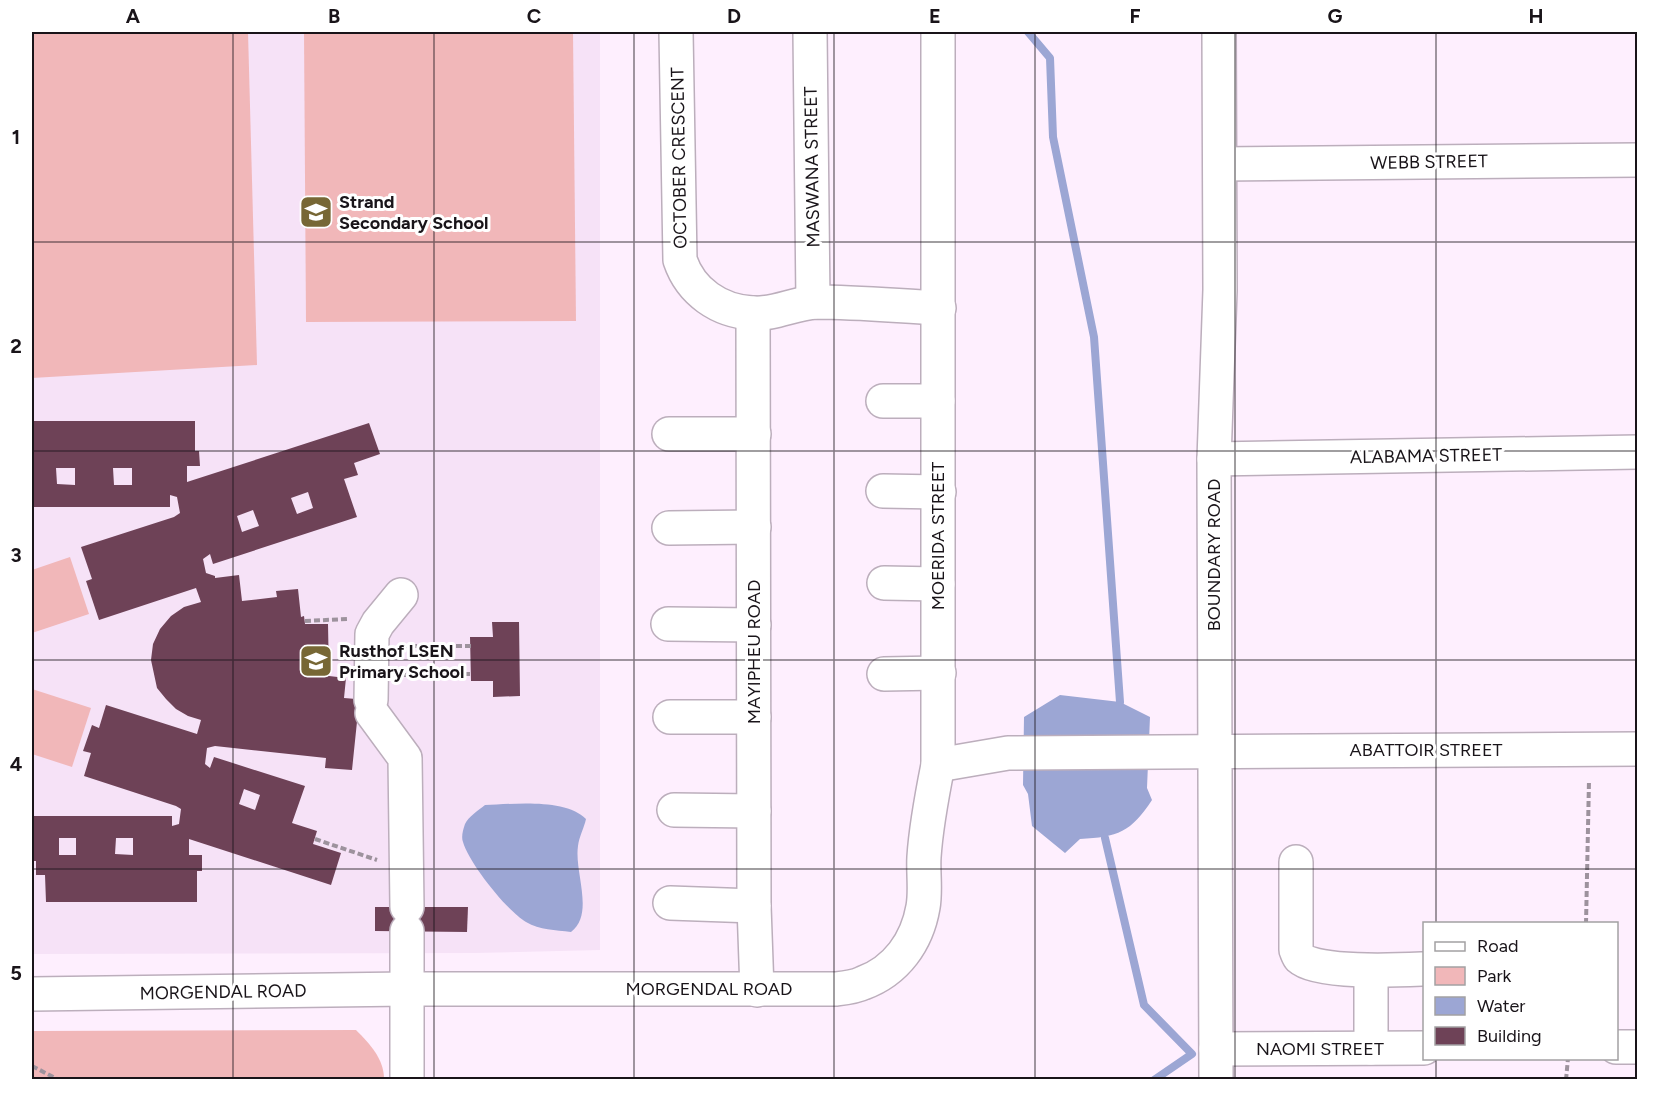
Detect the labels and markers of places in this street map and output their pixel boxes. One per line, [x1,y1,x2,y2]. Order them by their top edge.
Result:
place label: Strand Secondary School [339,191,489,234]
school or university icon: Strand Secondary School [298,194,334,230]
place label: Rusthof LSEN Primary School [339,640,464,683]
school or university icon: Rusthof LSEN Primary School [298,643,334,679]

